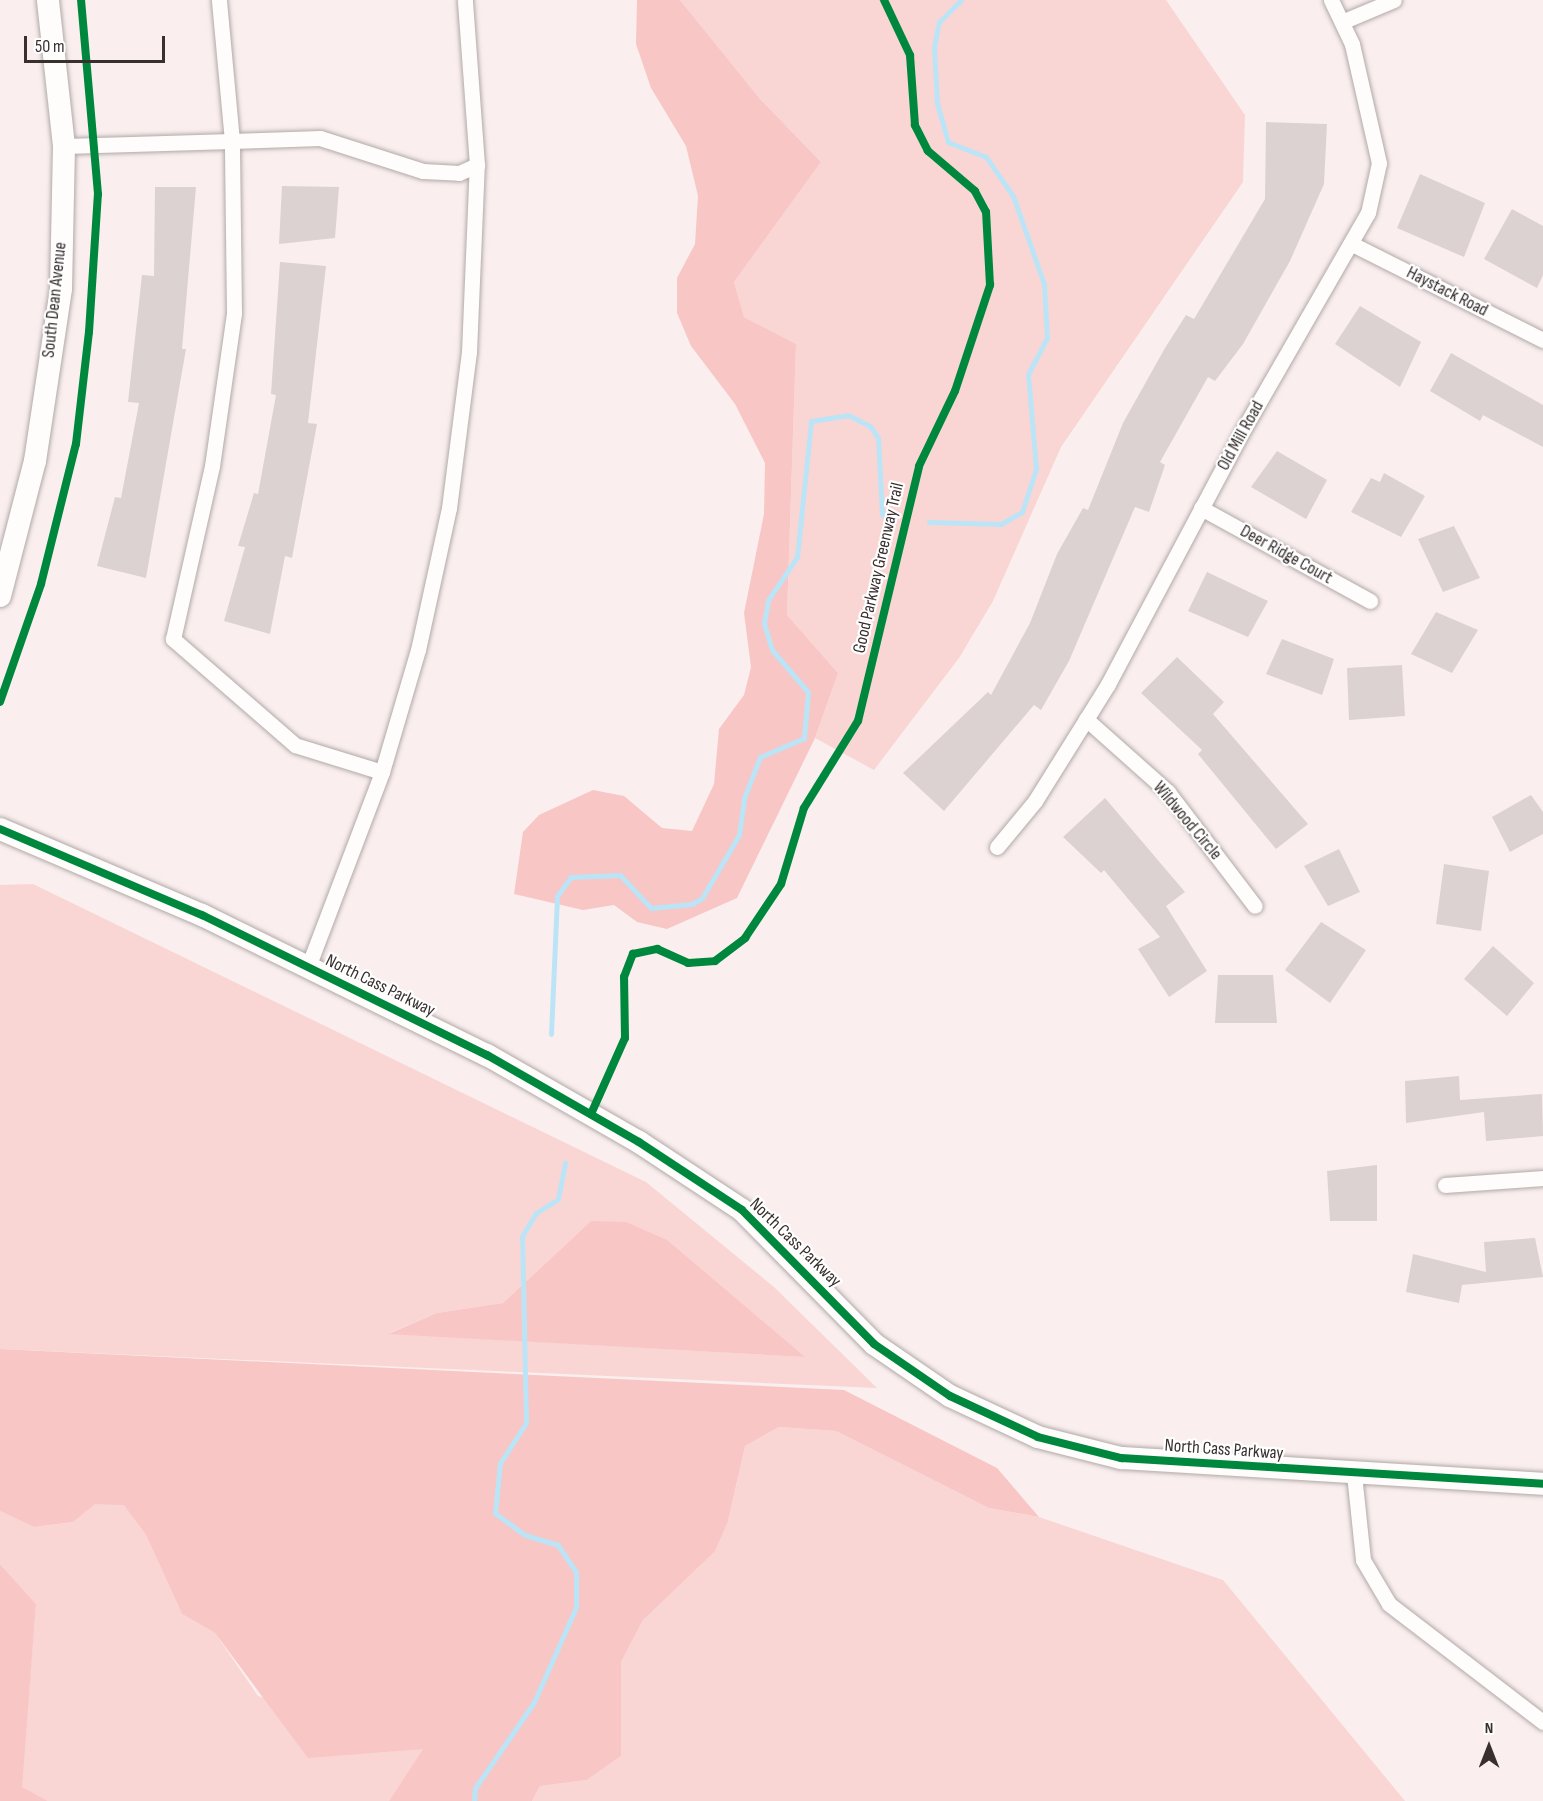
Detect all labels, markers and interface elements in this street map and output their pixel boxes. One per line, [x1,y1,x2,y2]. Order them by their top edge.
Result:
scale bar [27,24,168,62]
text: 50 m [35,36,65,57]
street label: South Dean Avenue [38,241,72,359]
street label: Haystack Road [1403,262,1491,322]
street label: Old Mill Road [1213,397,1269,475]
street label: Good Parkway Greenway Trail [849,481,909,655]
street label: Deer Ridge Court [1236,521,1336,589]
street label: Wildwood Circle [1148,777,1226,865]
street label: North Cass Parkway [322,950,438,1022]
street label: North Cass Parkway [745,1194,845,1292]
street label: North Cass Parkway [1164,1435,1284,1465]
north arrow [1459,1717,1519,1777]
text: N [1485,1719,1493,1738]

